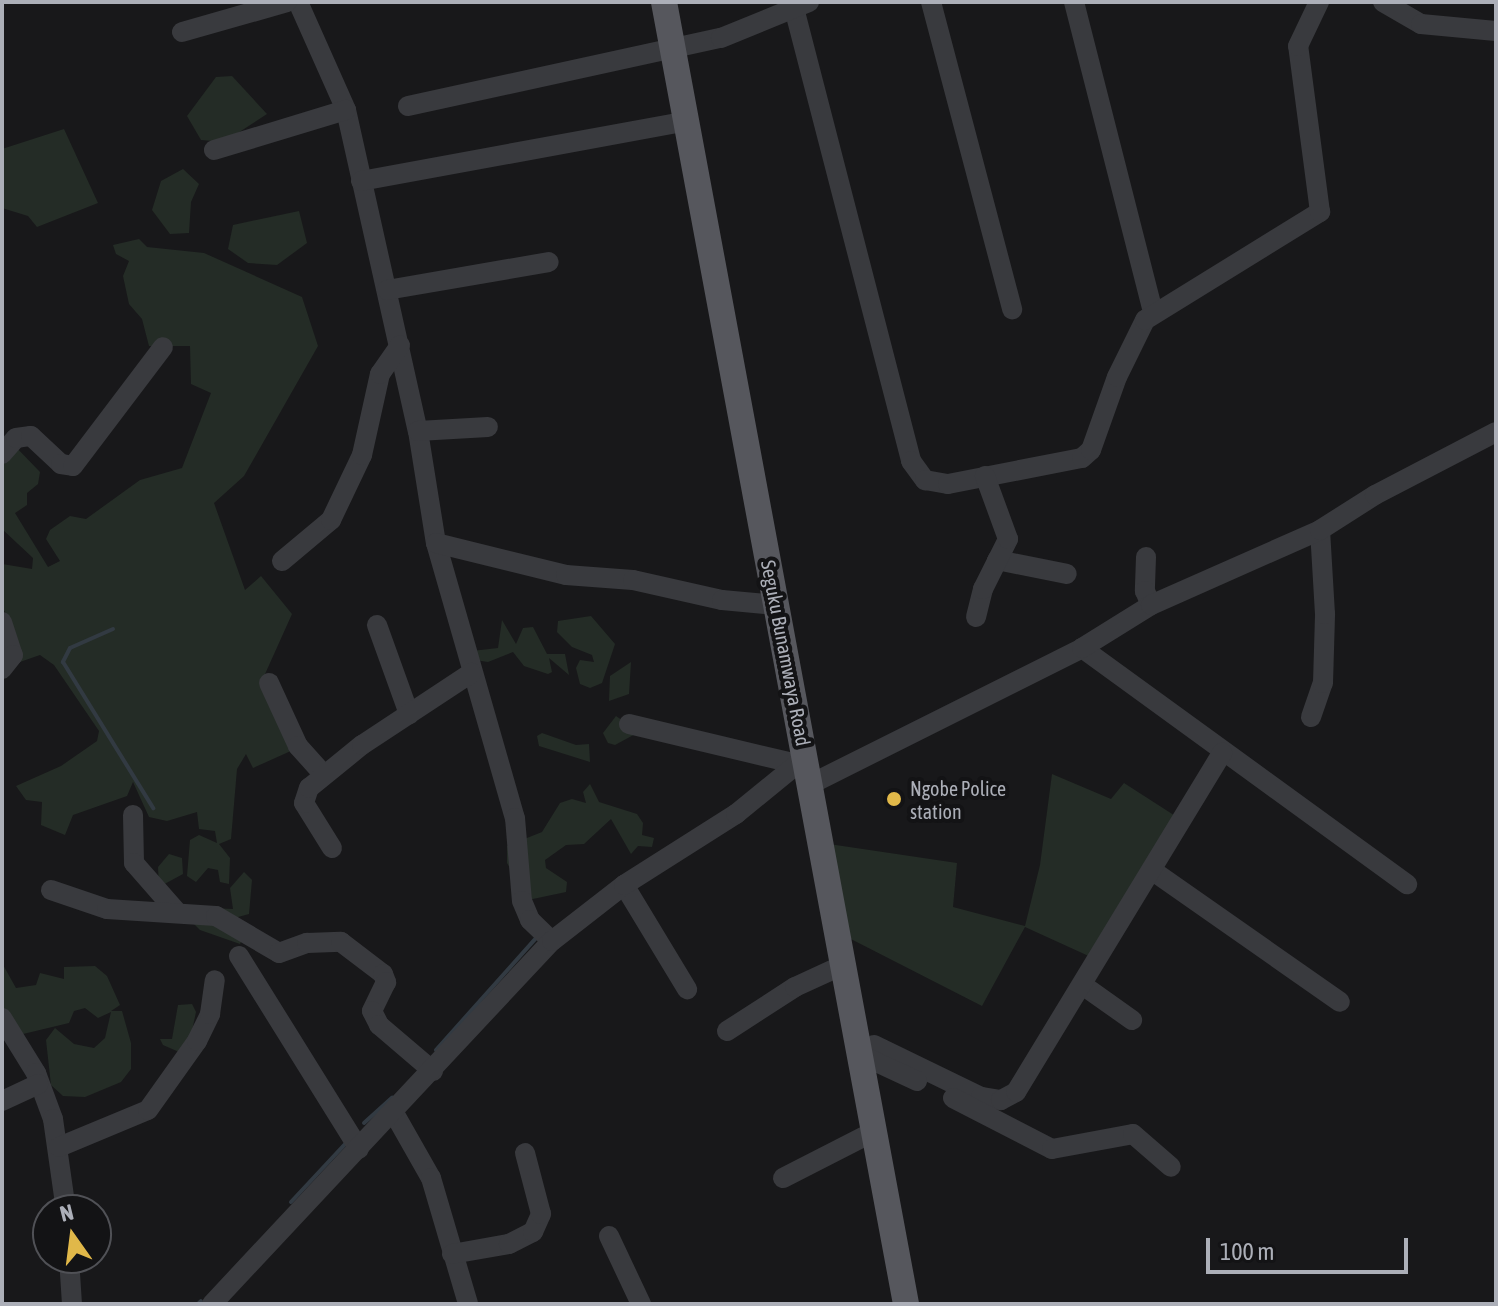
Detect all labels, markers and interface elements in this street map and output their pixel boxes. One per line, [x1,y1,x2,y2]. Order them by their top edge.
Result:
street label: Seguku Bunamwaya Road [756,558,816,748]
place label: Ngobe Police station [910,776,1006,823]
marker: Ngobe Police station [885,790,903,808]
north arrow [32,1194,112,1274]
text: N [57,1198,76,1227]
scale bar [1210,1222,1412,1272]
text: 100 m [1220,1238,1274,1265]

